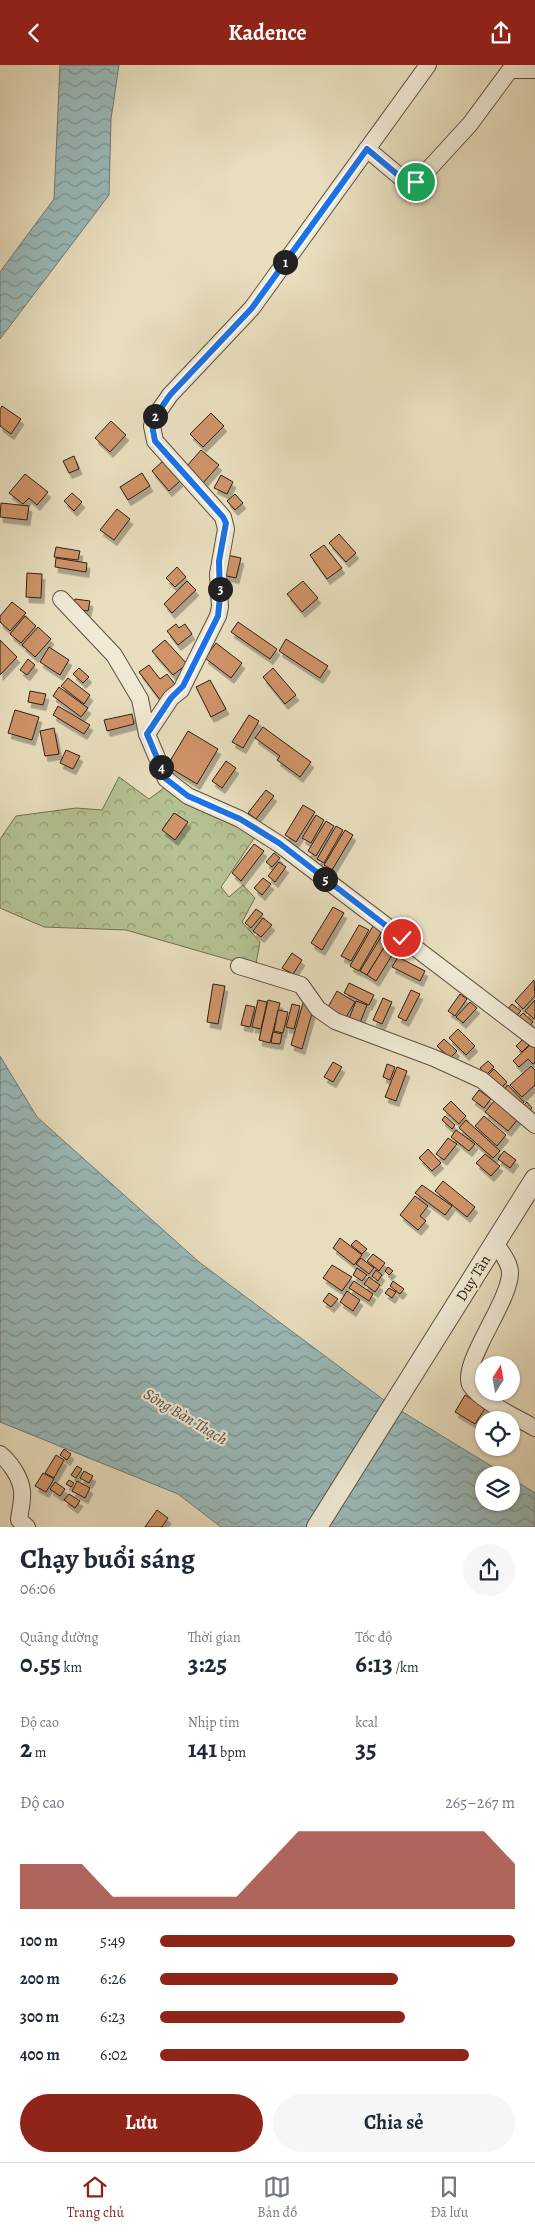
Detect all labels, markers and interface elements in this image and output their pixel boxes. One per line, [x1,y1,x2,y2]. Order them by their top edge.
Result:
text: Kadence [228,18,307,48]
icon: back [20,19,48,47]
icon: share [487,19,515,47]
pin [395,161,437,203]
icon: arrive [402,168,430,196]
pin: 1 [272,249,298,275]
text: 1 [283,253,288,272]
pin: 2 [142,403,168,429]
text: 2 [152,407,159,426]
pin: 3 [208,577,232,601]
text: 3 [217,580,224,599]
pin: 4 [148,755,174,779]
text: 4 [158,758,165,777]
pin: 5 [312,867,338,891]
text: 5 [323,870,328,889]
pin [381,917,423,959]
icon: check [388,924,416,952]
street label: Duy Tân [451,1251,495,1305]
north arrow [475,1356,520,1401]
map controls [475,1356,520,1511]
water label: Sông Bàn Thạch [139,1383,232,1451]
button: locate [475,1411,520,1456]
button: layers [475,1466,520,1511]
text: Chạy buổi sáng [20,1540,195,1578]
button: share [463,1544,515,1596]
text: 06:06 [20,1578,56,1600]
text: Quãng đường [20,1628,98,1647]
text: Thời gian [188,1628,241,1647]
text: Tốc độ [355,1628,392,1647]
text: 0.55 [20,1647,61,1681]
text: 3:25 [188,1647,227,1681]
text: 6:13 [355,1647,393,1681]
text: km [61,1658,82,1677]
text: /km [393,1658,419,1677]
text: Độ cao [20,1713,59,1732]
text: Nhịp tim [188,1713,240,1732]
text: kcal [355,1713,378,1732]
text: 2 [20,1732,32,1766]
text: 141 [188,1732,217,1766]
text: 35 [355,1732,377,1766]
text: m [32,1743,47,1762]
text: bpm [217,1743,246,1762]
text: Độ cao [20,1792,65,1814]
text: 265–267 m [445,1792,515,1814]
text: 100 m [20,1930,58,1952]
text: 5:49 [100,1930,125,1952]
text: 200 m [20,1968,60,1990]
text: 6:26 [100,1968,126,1990]
text: 300 m [20,2006,59,2028]
text: 6:23 [100,2006,125,2028]
text: 400 m [20,2044,60,2066]
text: 6:02 [100,2044,127,2066]
button: Lưu [20,2094,263,2152]
button: Chia sẻ [273,2094,515,2152]
tab: Trang chủ [67,2173,124,2222]
tab: Bản đồ [257,2173,297,2222]
tab: Đã lưu [430,2173,468,2222]

